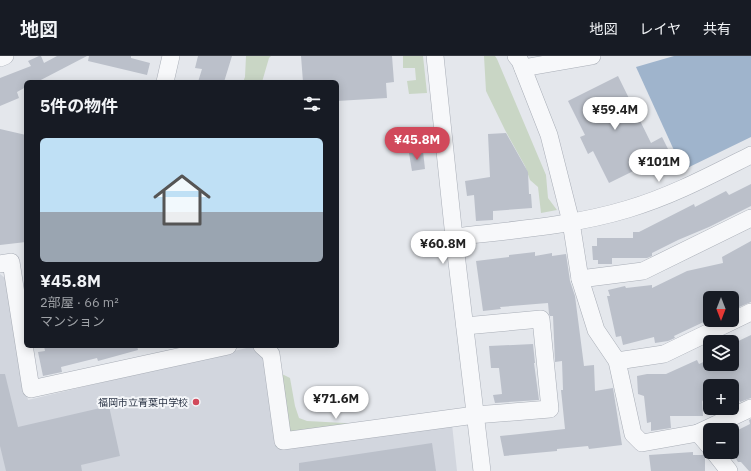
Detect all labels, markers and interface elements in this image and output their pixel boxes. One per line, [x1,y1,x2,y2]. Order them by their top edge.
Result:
text: 地図 [20,17,58,41]
text: 地図 [589,20,617,38]
text: レイヤ [639,20,681,38]
text: 共有 [703,20,731,38]
icon: filters [301,93,323,115]
text: 5件の物件 [40,95,118,117]
pin: ¥59.4M [582,97,648,131]
text: ¥59.4M [592,101,638,118]
pin: ¥45.8M [384,127,450,161]
text: ¥45.8M [394,131,440,148]
pin: ¥101M [631,149,687,183]
text: ¥101M [638,153,680,170]
icon: home [146,164,218,236]
pin: ¥60.8M [410,231,476,265]
text: ¥60.8M [420,235,466,252]
text: ¥45.8M [40,270,101,292]
north arrow [703,291,739,327]
map controls [703,291,739,459]
text: 2部屋 · 66 m² [40,294,119,311]
text: マンション [40,313,105,330]
button: layers [703,335,739,371]
button: + [703,379,739,415]
pin: ¥71.6M [303,386,369,420]
text: ¥71.6M [313,390,359,407]
place label: 福岡市立青葉中学校 [98,396,188,409]
marker: 福岡市立青葉中学校 [191,397,201,407]
button: − [703,423,739,459]

